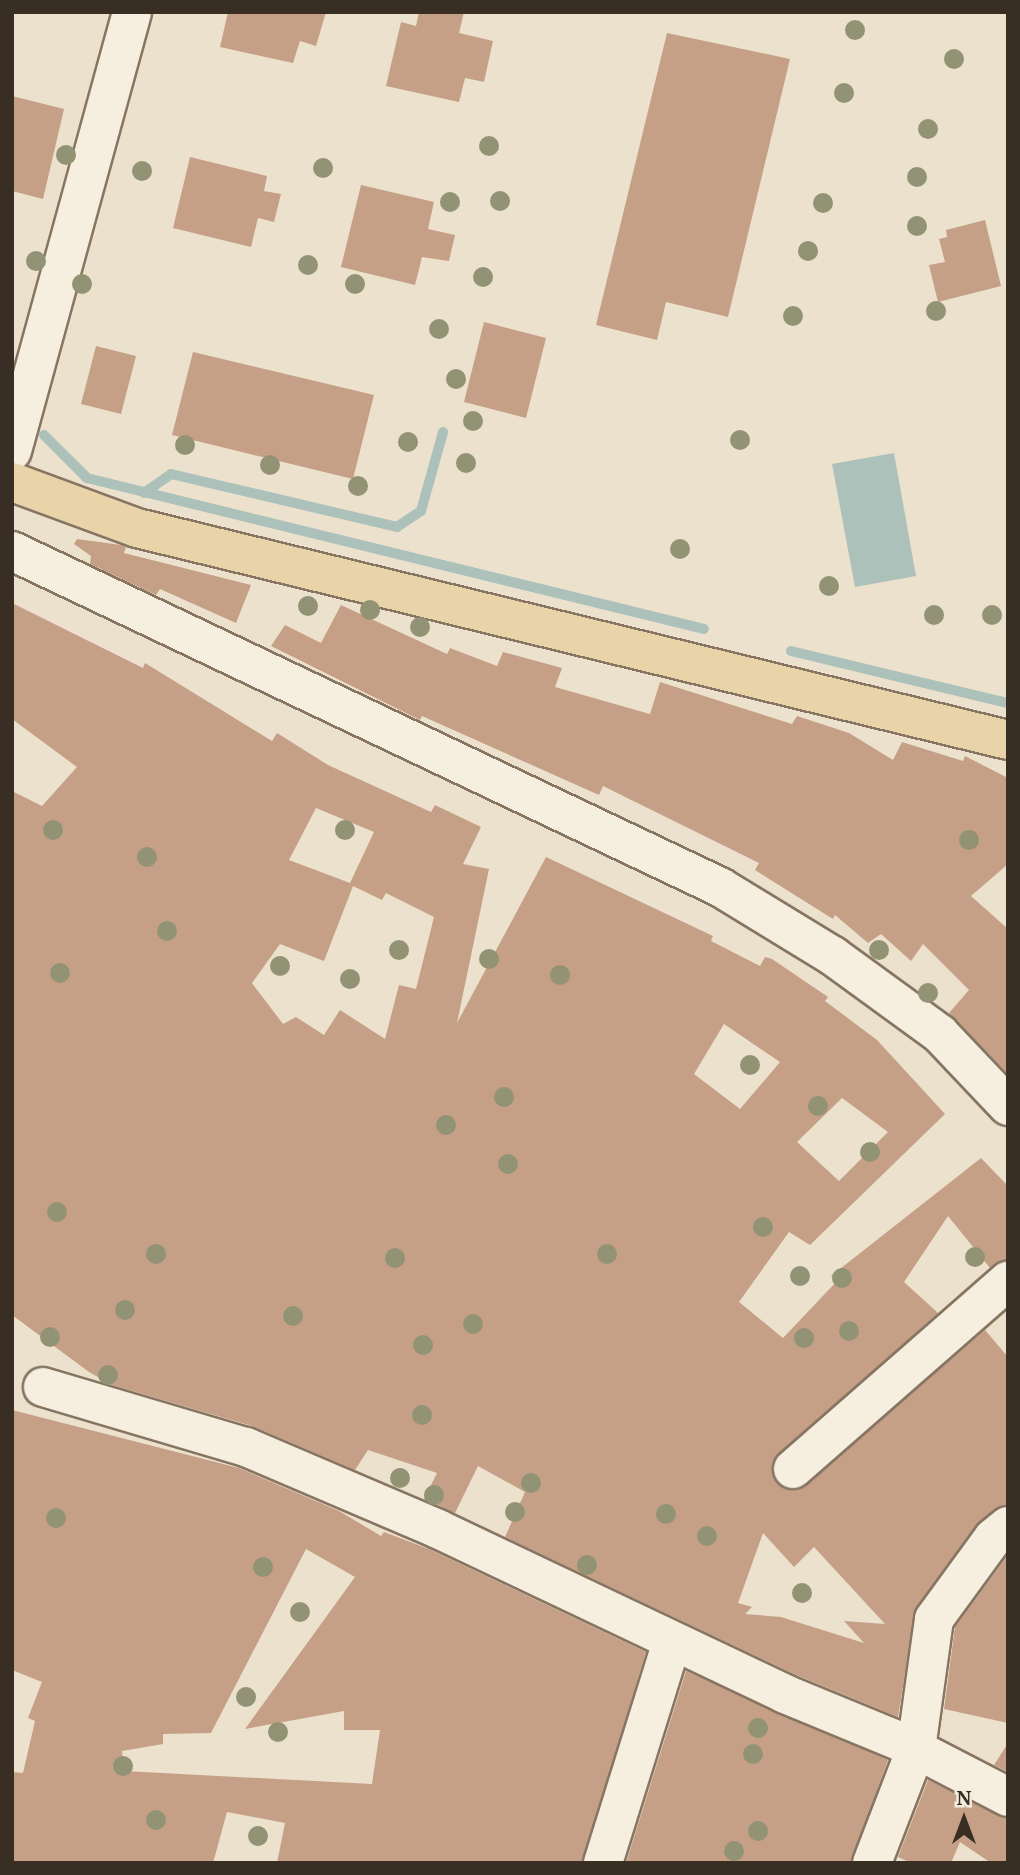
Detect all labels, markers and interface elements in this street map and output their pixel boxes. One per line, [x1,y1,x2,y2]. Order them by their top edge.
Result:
north arrow [929,1784,999,1854]
text: N [957,1785,971,1811]

